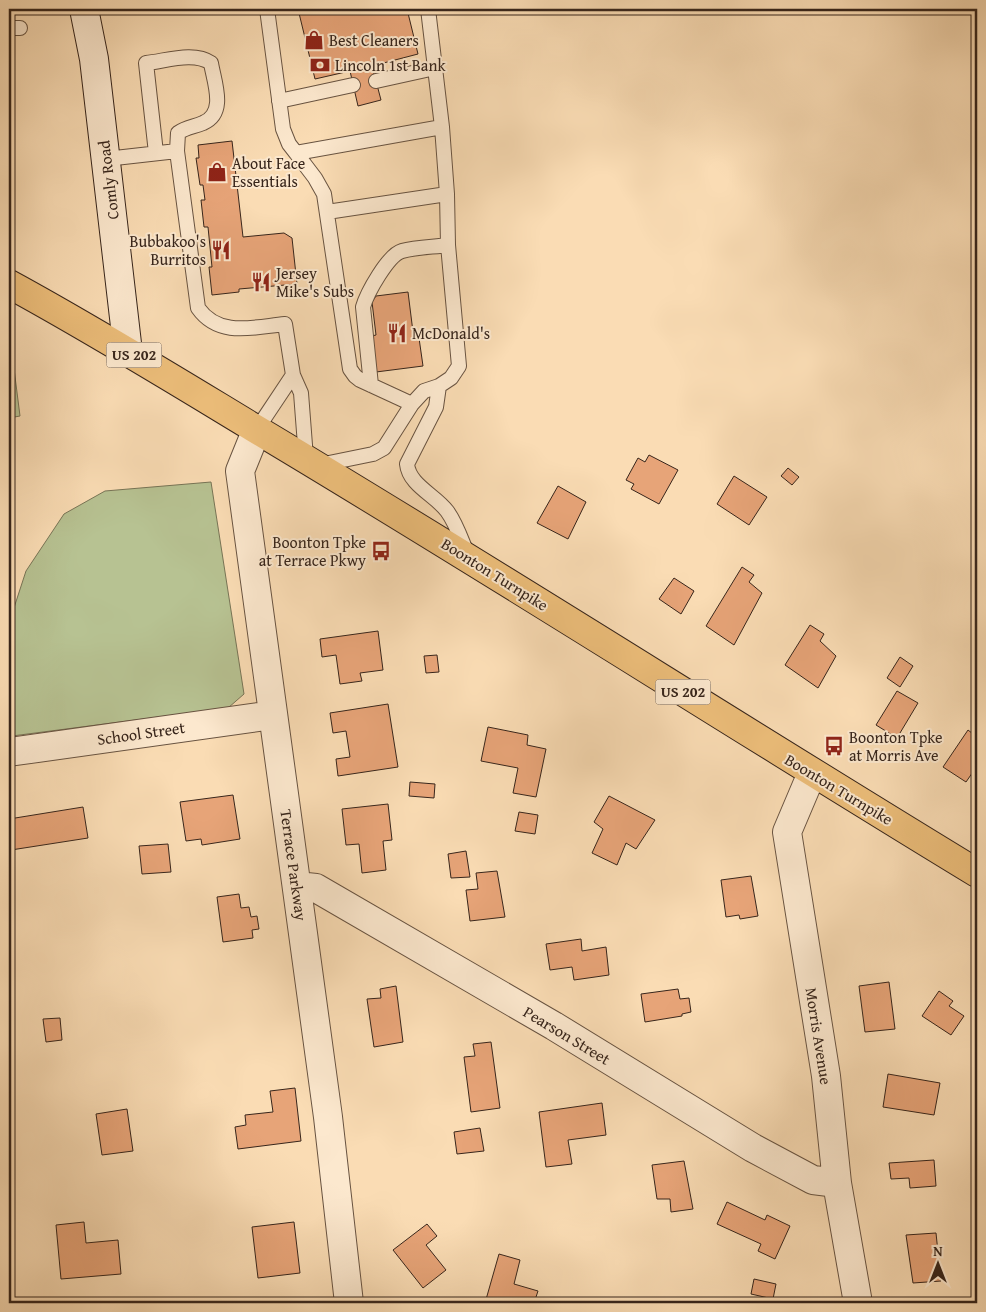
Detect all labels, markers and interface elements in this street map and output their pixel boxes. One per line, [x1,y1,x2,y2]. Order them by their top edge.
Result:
place label: Best Cleaners [329,28,419,52]
shop icon: Best Cleaners [303,29,325,51]
place label: Lincoln 1st Bank [335,53,446,77]
bank icon: Lincoln 1st Bank [309,54,331,76]
street label: Comly Road [91,139,125,221]
place label: About Face Essentials [232,151,305,193]
shop icon: About Face Essentials [206,161,228,183]
place label: Bubbakoo's Burritos [130,229,206,271]
restaurant icon: Bubbakoo's Burritos [210,239,232,261]
place label: Jersey Mike's Subs [274,261,354,303]
restaurant icon: Jersey Mike's Subs [250,271,272,293]
place label: McDonald's [412,321,490,345]
restaurant icon: McDonald's [386,322,408,344]
road number: US 202 [106,342,162,368]
place label: Boonton Tpke at Terrace Pkwy [259,530,366,572]
street label: Boonton Turnpike [437,531,553,617]
bus stop icon: Boonton Tpke at Terrace Pkwy [370,540,392,562]
road number: US 202 [656,680,710,704]
street label: School Street [96,715,187,751]
place label: Boonton Tpke at Morris Ave [849,725,943,767]
bus stop icon: Boonton Tpke at Morris Ave [823,735,845,757]
street label: Boonton Turnpike [780,747,898,831]
street label: Terrace Parkway [274,808,314,922]
street label: Morris Avenue [799,986,839,1086]
street label: Pearson Street [519,1000,615,1071]
north arrow [914,1240,964,1290]
text: N [933,1241,943,1261]

